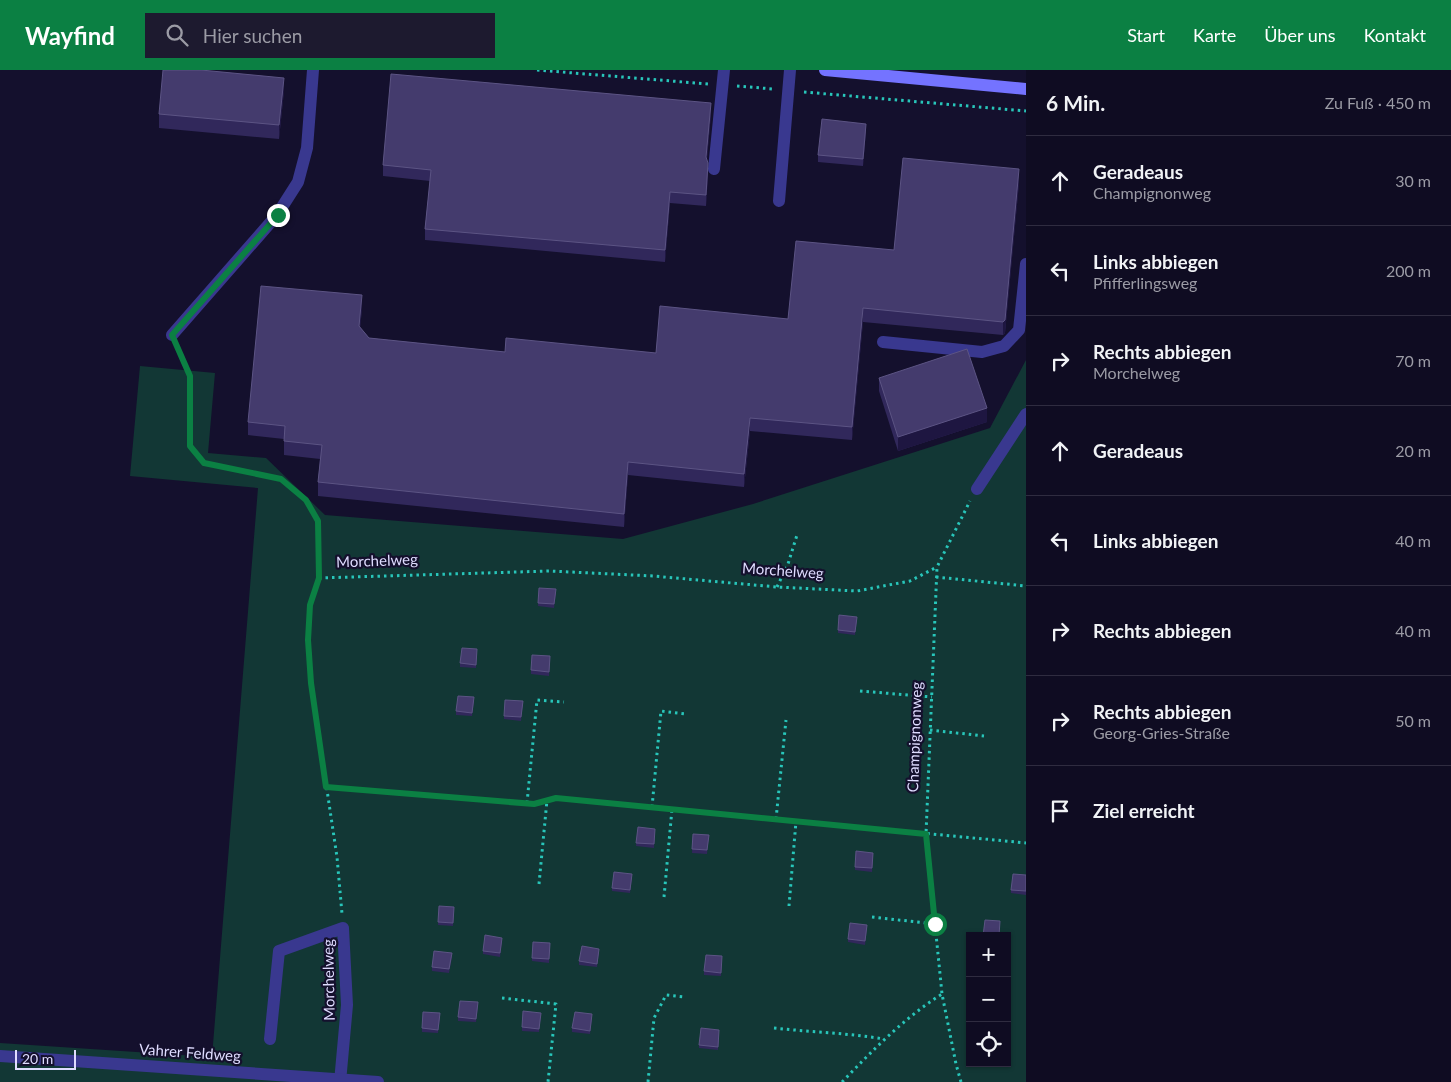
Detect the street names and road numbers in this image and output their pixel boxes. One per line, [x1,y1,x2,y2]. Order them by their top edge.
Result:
street label: Morchelweg [336,550,418,570]
street label: Morchelweg [742,558,825,582]
street label: Champignonweg [903,681,925,793]
street label: Morchelweg [318,939,338,1021]
street label: Vahrer Feldweg [138,1039,242,1065]

